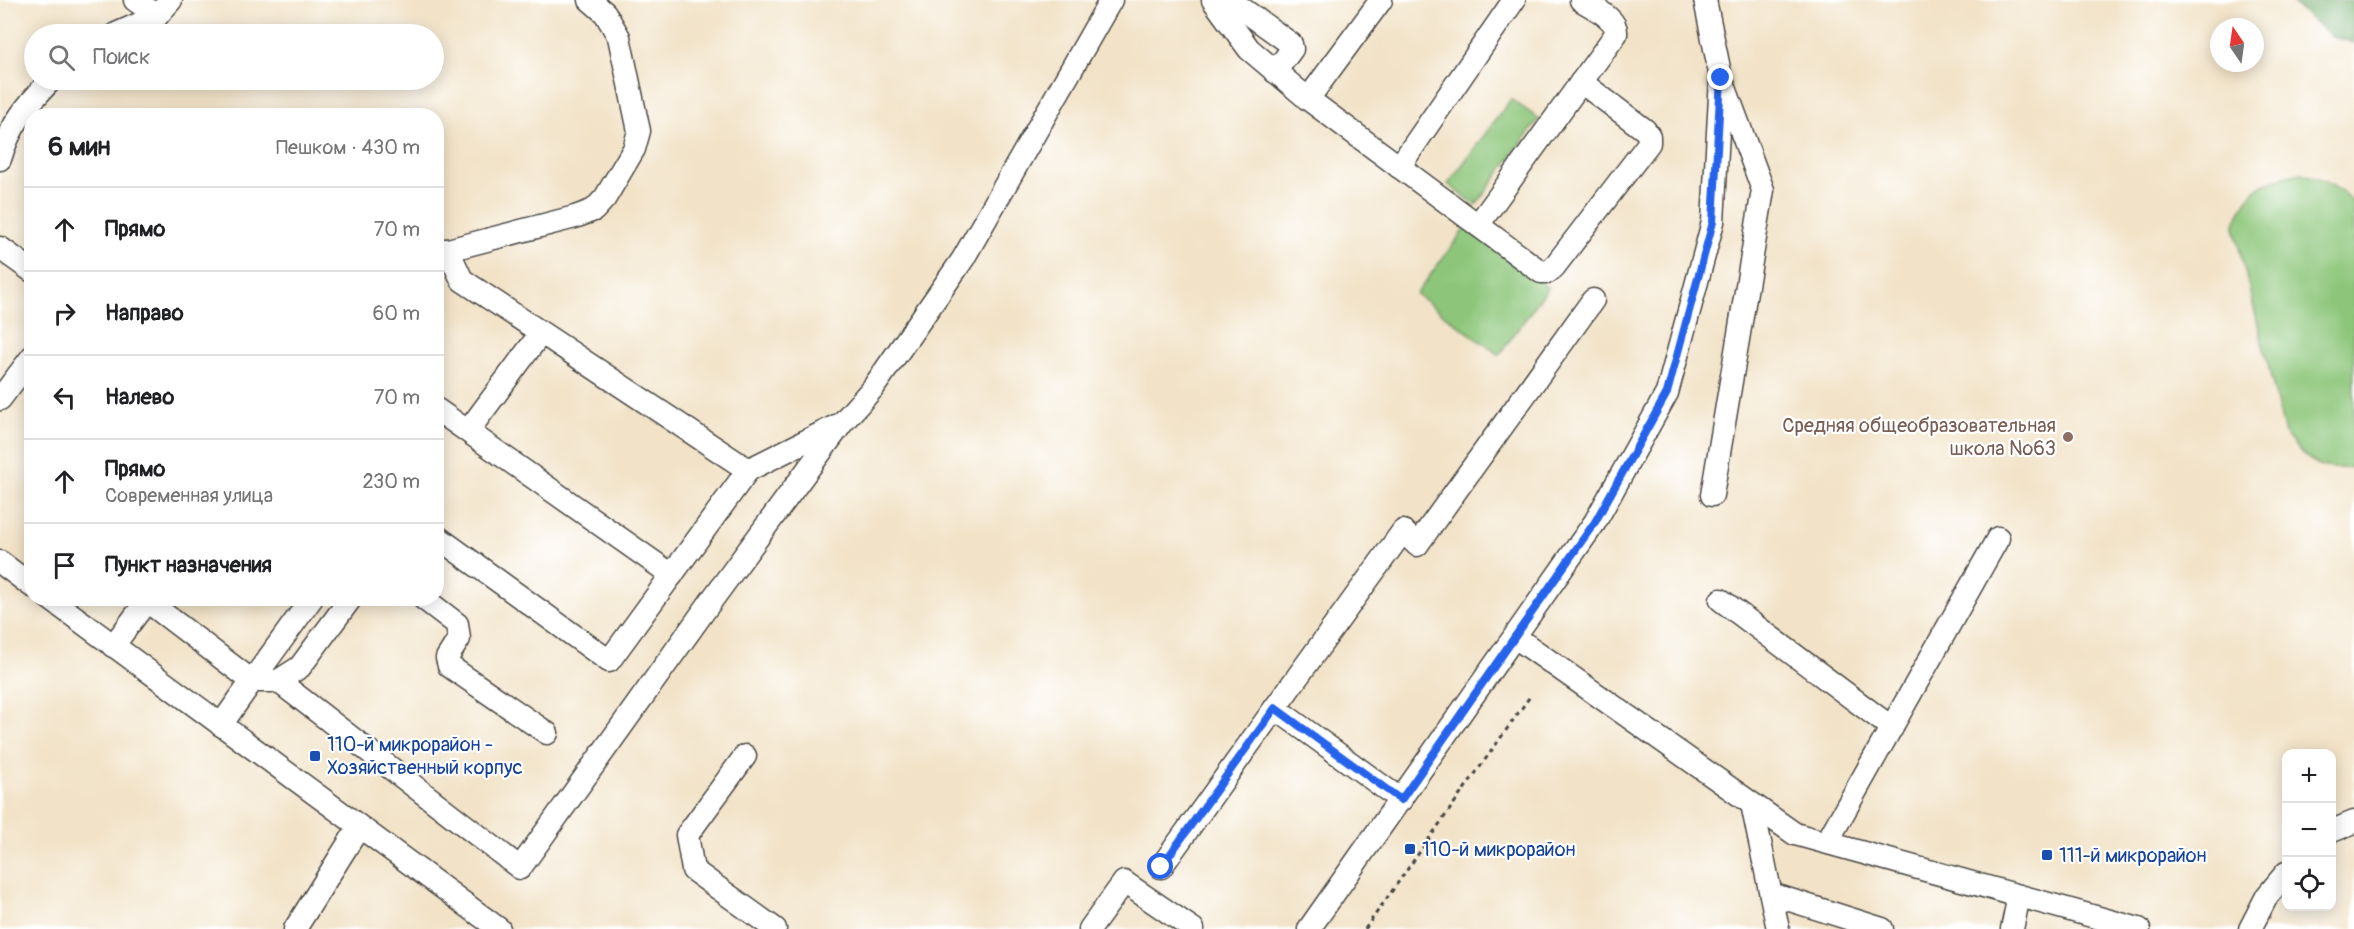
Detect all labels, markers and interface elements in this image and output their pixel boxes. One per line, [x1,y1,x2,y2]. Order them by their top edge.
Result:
north arrow [2210,18,2264,72]
search box [24,24,444,90]
icon: search [45,41,78,74]
text: Поиск [93,43,150,71]
route end [1707,64,1733,90]
text: 6 мин [48,131,110,163]
text: Пешком · 430 m [276,135,420,160]
icon: ahead [48,213,81,246]
text: Прямо [105,215,165,243]
text: 70 m [374,217,420,242]
icon: right [48,297,81,330]
text: Направо [105,299,184,327]
text: 60 m [373,301,420,326]
icon: left [48,381,81,414]
text: Налево [105,383,174,411]
text: 70 m [374,385,420,410]
place label: Средняя общеобразовательная школа №63 [1782,413,2056,461]
marker: Средняя общеобразовательная школа №63 [2061,430,2075,444]
text: Прямо [105,455,165,483]
icon: ahead [48,465,81,498]
text: 230 m [363,469,420,494]
text: Современная улица [105,483,273,508]
icon: arrive [48,549,81,582]
text: Пункт назначения [105,551,272,579]
place label: 110-й микрорайон - Хозяйственный корпус [327,732,523,780]
marker: 110-й микрорайон - Хозяйственный корпус [308,749,322,763]
map controls [2282,749,2336,911]
button: + [2282,749,2336,803]
button: − [2282,803,2336,857]
place label: 110-й микрорайон [1422,837,1575,862]
marker: 110-й микрорайон [1403,842,1417,856]
place label: 111-й микрорайон [2059,843,2207,868]
marker: 111-й микрорайон [2040,848,2054,862]
route start [1147,853,1173,879]
button: locate [2282,857,2336,911]

